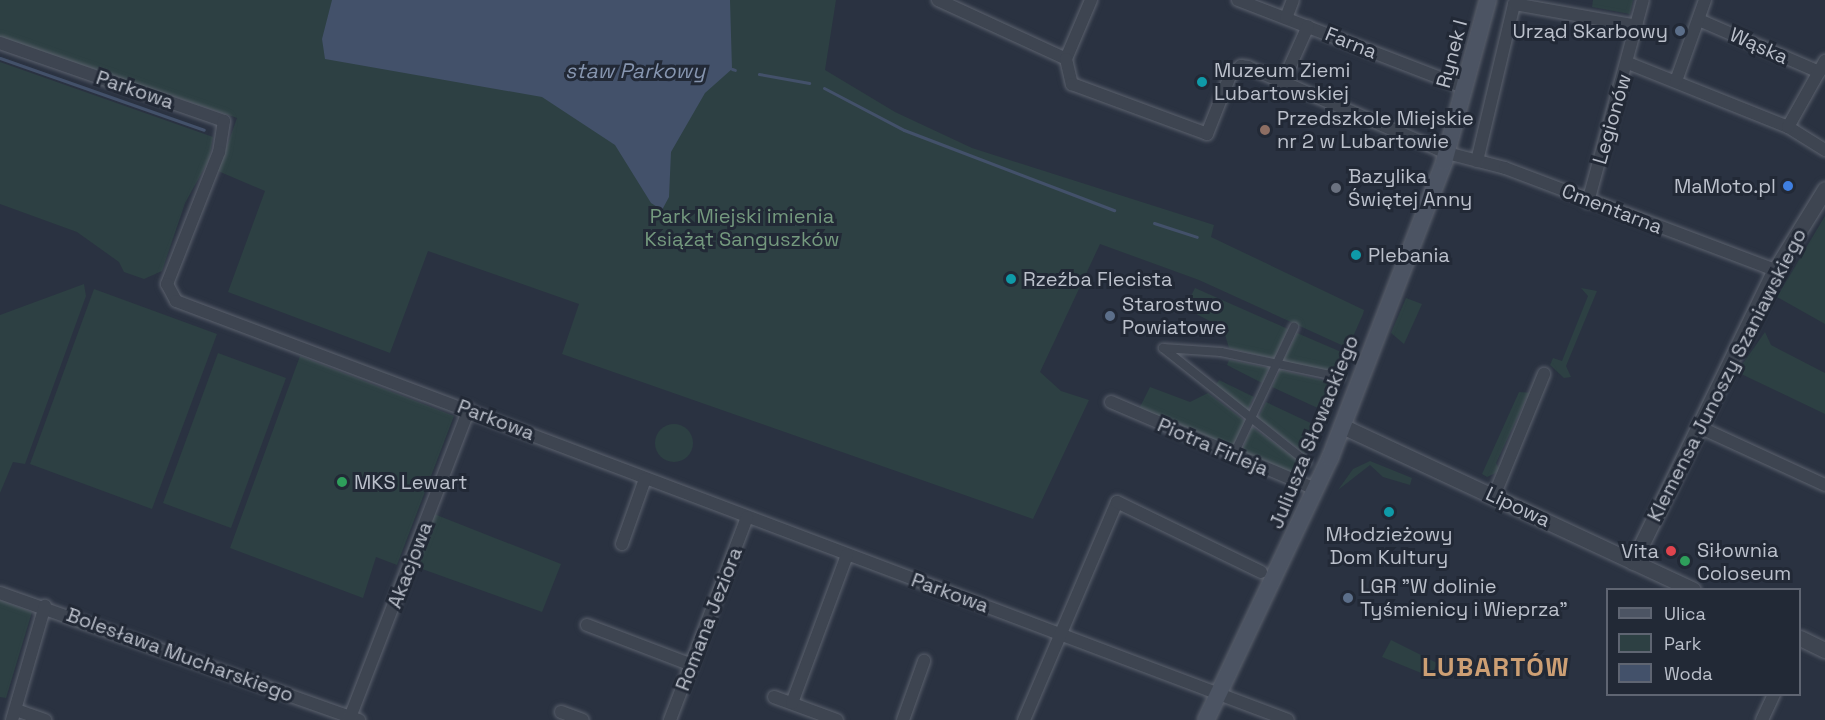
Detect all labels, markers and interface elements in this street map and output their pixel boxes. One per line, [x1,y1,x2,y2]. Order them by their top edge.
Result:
street label: Rynek I [1431,17,1473,91]
place label: Urząd Skarbowy [1512,19,1668,43]
street label: Farna [1322,22,1380,64]
street label: Wąska [1726,23,1792,69]
marker: Urząd Skarbowy [1673,24,1687,38]
water label: staw Parkowy [565,58,705,84]
place label: Muzeum Ziemi Lubartowskiej [1214,58,1350,105]
street label: Parkowa [93,66,177,114]
street label: Legionów [1588,71,1636,167]
marker: Muzeum Ziemi Lubartowskiej [1195,75,1209,89]
place label: Przedszkole Miejskie nr 2 w Lubartowie [1277,106,1474,153]
marker: Przedszkole Miejskie nr 2 w Lubartowie [1258,123,1272,137]
place label: Bazylika Świętej Anny [1348,164,1473,211]
place label: MaMoto.pl [1674,174,1776,198]
street label: Cmentarna [1558,179,1666,239]
marker: MaMoto.pl [1781,179,1795,193]
marker: Bazylika Świętej Anny [1329,181,1343,195]
park label: Park Miejski imienia Książąt Sanguszków [645,205,839,252]
street label: Klemensa Junoszy Szaniawskiego [1642,224,1812,526]
place label: Plebania [1368,243,1450,267]
marker: Plebania [1349,248,1363,262]
place label: Rzeźba Flecista [1023,267,1172,291]
marker: Rzeźba Flecista [1004,272,1018,286]
place label: Starostwo Powiatowe [1122,292,1226,339]
marker: Starostwo Powiatowe [1103,309,1117,323]
street label: Juliusza Słowackiego [1264,332,1364,532]
street label: Parkowa [454,394,538,446]
street label: Piotra Firleja [1154,413,1272,481]
place label: MKS Lewart [354,470,467,494]
marker: MKS Lewart [335,475,349,489]
street label: Lipowa [1482,482,1554,532]
marker: Młodzieżowy Dom Kultury [1382,505,1396,519]
street label: Akacjowa [383,518,437,612]
place label: Młodzieżowy Dom Kultury [1325,522,1453,569]
place label: Siłownia Coloseum [1697,538,1791,585]
place label: Vita [1621,539,1659,563]
street label: Romana Jeziora [671,544,747,694]
marker: Vita [1664,544,1678,558]
marker: Siłownia Coloseum [1678,554,1692,568]
street label: Parkowa [908,568,992,618]
place label: LGR "W dolinie Tyśmienicy i Wieprza" [1360,574,1568,621]
legend [1606,588,1801,696]
marker: LGR "W dolinie Tyśmienicy i Wieprza" [1341,591,1355,605]
text: Ulica [1664,602,1706,625]
street label: Bolesława Mucharskiego [63,603,297,707]
text: Park [1664,632,1701,655]
district label: LUBARTÓW [1422,652,1570,684]
text: Woda [1664,662,1713,685]

